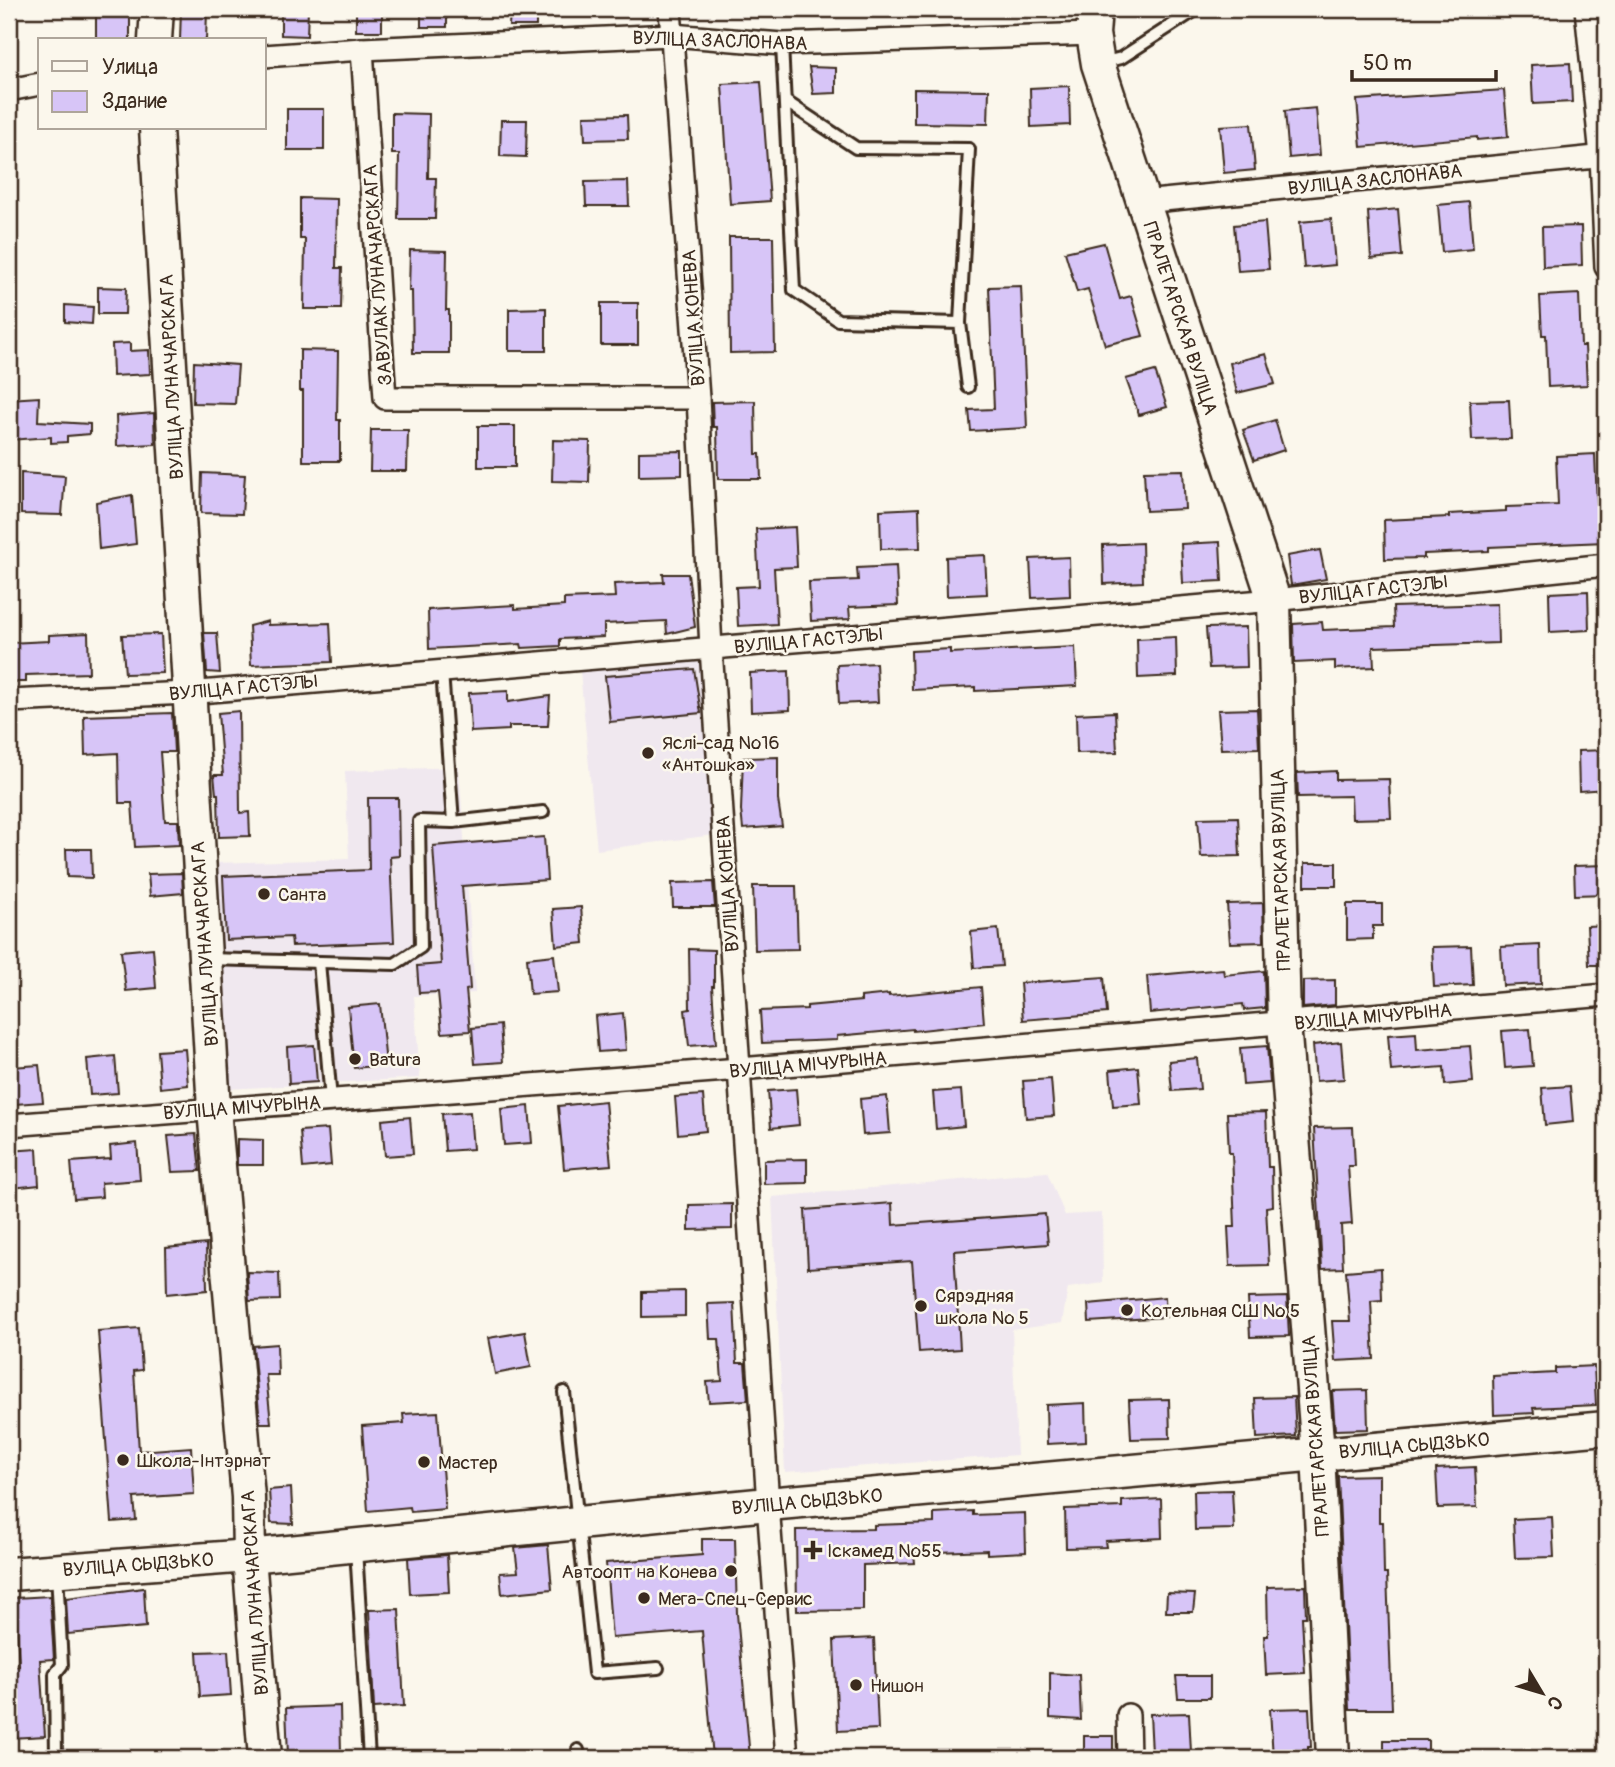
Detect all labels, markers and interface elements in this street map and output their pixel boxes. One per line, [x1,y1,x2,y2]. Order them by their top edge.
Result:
street label: ВУЛІЦА ЗАСЛОНАВА [632,26,808,56]
legend [38,38,266,130]
scale bar [1352,38,1496,82]
text: 50 m [1363,50,1412,77]
text: Улица [102,54,158,81]
text: Здание [102,88,168,115]
street label: ВУЛІЦА ЗАСЛОНАВА [1287,159,1463,201]
street label: ЗАВУЛАК ЛУНАЧАРСКАГА [358,164,398,386]
street label: ПРАЛЕТАРСКАЯ ВУЛІЦА [1137,219,1223,418]
street label: ВУЛІЦА КОНЕВА [677,249,711,387]
street label: ВУЛІЦА ЛУНАЧАРСКАГА [155,274,189,480]
street label: ВУЛІЦА ГАСТЭЛЫ [1298,570,1449,610]
street label: ВУЛІЦА ГАСТЭЛЫ [733,623,884,659]
street label: ВУЛІЦА ГАСТЭЛЫ [168,670,319,706]
place label: Яслі-сад №16 «Антошка» [662,731,780,777]
marker: Яслі-сад №16 «Антошка» [640,745,656,761]
street label: ПРАЛЕТАРСКАЯ ВУЛІЦА [1265,769,1297,971]
street label: ВУЛІЦА КОНЕВА [711,815,745,953]
street label: ВУЛІЦА ЛУНАЧАРСКАГА [186,841,224,1047]
place label: Санта [278,883,327,907]
marker: Санта [256,886,272,902]
street label: ВУЛІЦА МІЧУРЫНА [1293,998,1453,1036]
street label: ВУЛІЦА МІЧУРЫНА [728,1046,888,1084]
place label: Batura [369,1048,421,1072]
marker: Batura [347,1051,363,1067]
street label: ВУЛІЦА МІЧУРЫНА [162,1091,322,1125]
place label: Сярэдняя школа № 5 [935,1284,1029,1330]
marker: Сярэдняя школа № 5 [913,1298,929,1314]
place label: Котельная СШ № 5 [1141,1299,1300,1323]
marker: Котельная СШ № 5 [1119,1302,1135,1318]
street label: ПРАЛЕТАРСКАЯ ВУЛІЦА [1297,1335,1335,1537]
street label: ВУЛІЦА СЫДЗЬКО [1338,1427,1491,1465]
place label: Школа-Інтэрнат [137,1449,271,1473]
place label: Мастер [438,1451,498,1475]
marker: Школа-Інтэрнат [115,1452,131,1468]
marker: Мастер [416,1454,432,1470]
street label: ВУЛІЦА СЫДЗЬКО [731,1483,884,1521]
street label: ВУЛІЦА ЛУНАЧАРСКАГА [236,1490,274,1696]
place label: Іскамед №55 [827,1539,942,1563]
marker: Іскамед №55 [805,1542,821,1558]
street label: ВУЛІЦА СЫДЗЬКО [62,1548,214,1582]
place label: Автоопт на Конева [561,1560,717,1584]
marker: Автоопт на Конева [723,1563,739,1579]
place label: Мега-Спец-Сервис [658,1587,813,1611]
marker: Мега-Спец-Сервис [636,1590,652,1606]
north arrow [1506,1658,1576,1728]
place label: Нишон [870,1674,924,1698]
marker: Нишон [848,1677,864,1693]
text: С [1541,1691,1568,1715]

